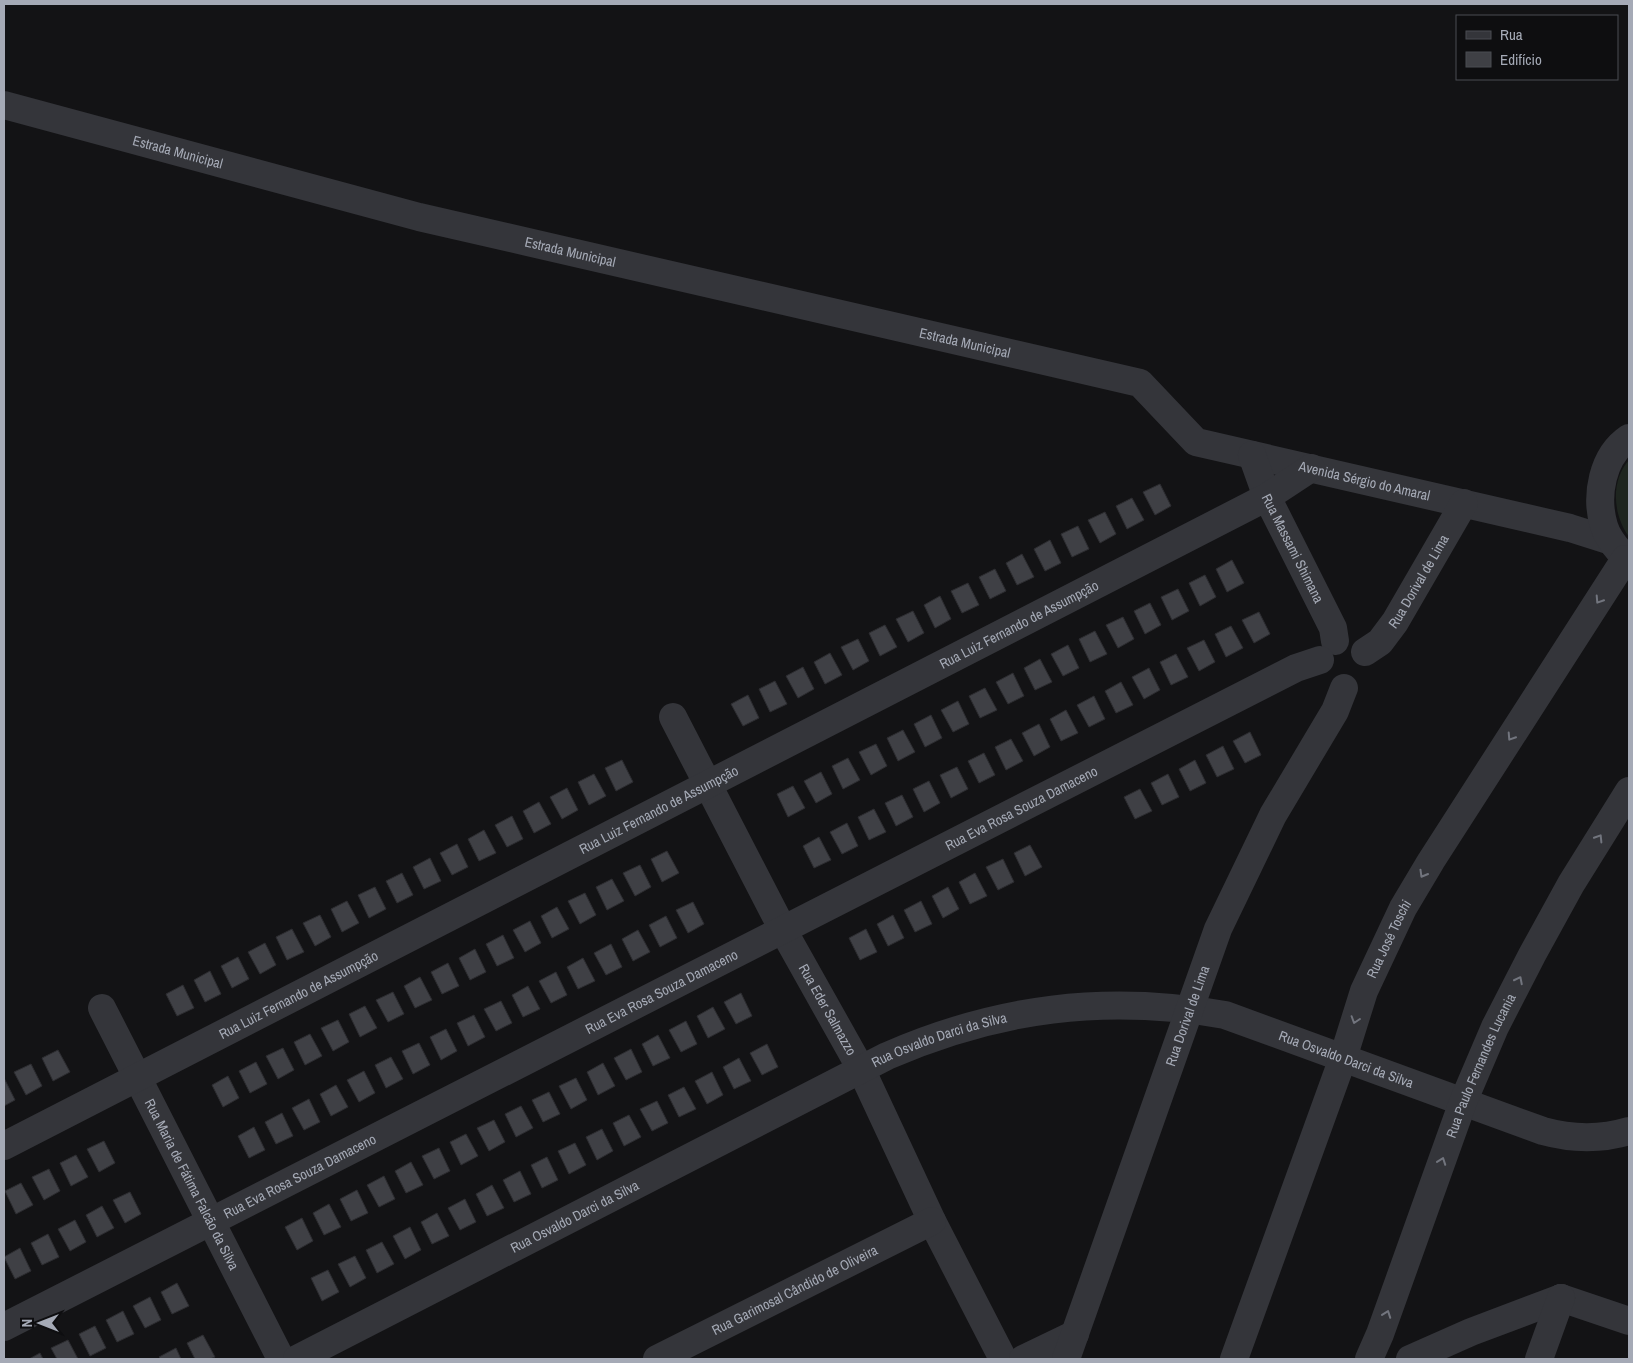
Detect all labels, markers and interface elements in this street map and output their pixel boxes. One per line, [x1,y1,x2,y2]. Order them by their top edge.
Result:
legend [1456,15,1618,80]
text: Rua [1500,24,1523,45]
text: Edifício [1500,49,1542,70]
street label: Estrada Municipal [131,131,225,173]
street label: Estrada Municipal [523,233,617,271]
street label: Estrada Municipal [918,324,1012,362]
street label: Avenida Sérgio do Amaral [1296,457,1432,505]
street label: Rua Massami Shimana [1258,491,1328,606]
street label: Rua Dorival de Lima [1384,531,1453,632]
street label: Rua Luiz Fernando de Assumpção [936,576,1101,673]
one-way arrow [1596,595,1605,604]
one-way arrow [1508,731,1517,740]
street label: Rua Luiz Fernando de Assumpção [576,761,741,858]
street label: Rua Eva Rosa Souza Damaceno [942,762,1101,854]
one-way arrow [1593,835,1602,844]
one-way arrow [1420,868,1430,877]
street label: Rua José Toschi [1362,896,1415,981]
street label: Rua Eva Rosa Souza Damaceno [582,945,741,1038]
street label: Rua Luiz Fernando de Assumpção [216,946,381,1043]
street label: Rua Eder Salmazzo [795,961,861,1059]
street label: Rua Dorival de Lima [1161,963,1214,1069]
one-way arrow [1513,976,1523,985]
street label: Rua Paulo Fernandes Lucania [1442,990,1520,1140]
street label: Rua Osvaldo Darci da Silva [868,1008,1009,1071]
one-way arrow [1350,1016,1360,1024]
street label: Rua Osvaldo Darci da Silva [1276,1026,1417,1092]
street label: Rua Maria de Fátima Falcão da Silva [141,1096,243,1274]
street label: Rua Eva Rosa Souza Damaceno [221,1130,379,1222]
one-way arrow [1436,1157,1446,1166]
street label: Rua Osvaldo Darci da Silva [507,1176,642,1257]
street label: Rua Garimosal Cândido de Oliveira [709,1240,881,1339]
north arrow [15,1298,65,1348]
one-way arrow [1381,1310,1391,1319]
text: N [18,1319,36,1327]

